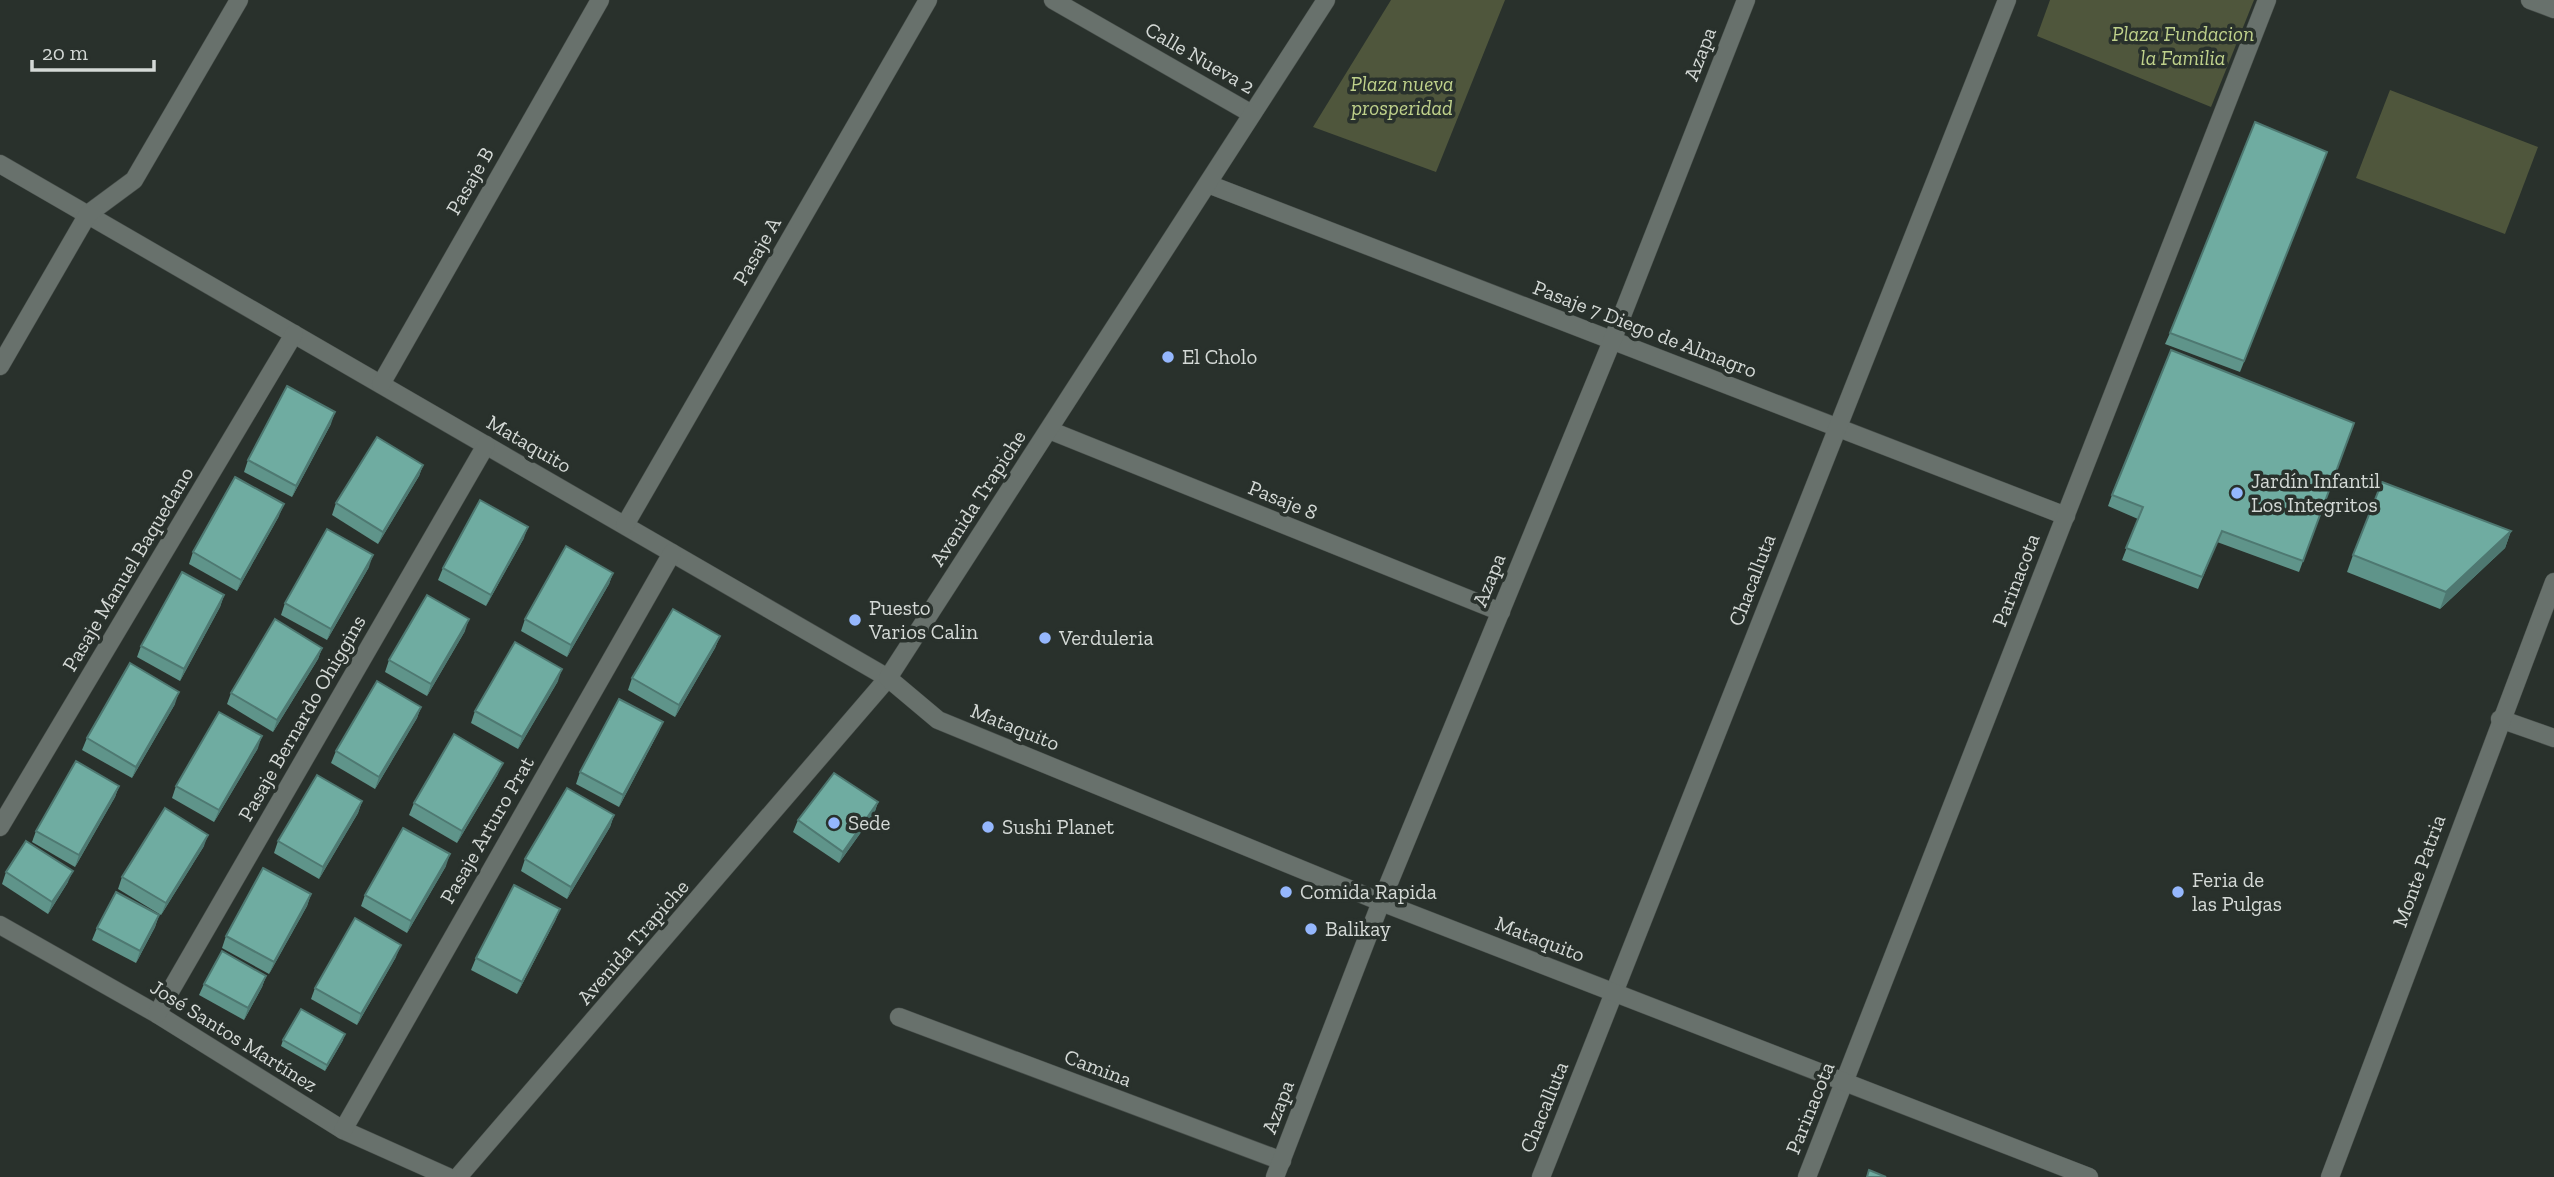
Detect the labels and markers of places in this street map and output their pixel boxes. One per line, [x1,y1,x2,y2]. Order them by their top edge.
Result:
place label: El Cholo [1182,344,1257,369]
marker: El Cholo [1160,349,1176,365]
place label: Jardín Infantil Los Integritos [2251,468,2381,517]
marker: Jardín Infantil Los Integritos [2229,485,2245,501]
place label: Puesto Varios Calin [868,595,978,644]
marker: Puesto Varios Calin [847,612,863,628]
place label: Verduleria [1058,625,1154,650]
marker: Verduleria [1037,630,1053,646]
place label: Sede [848,810,891,835]
place label: Sushi Planet [1002,814,1114,839]
marker: Sede [826,815,842,831]
marker: Sushi Planet [980,819,996,835]
place label: Feria de las Pulgas [2192,867,2282,916]
place label: Comida Rapida [1300,879,1437,904]
marker: Comida Rapida [1278,884,1294,900]
marker: Feria de las Pulgas [2170,884,2186,900]
place label: Balikay [1325,916,1391,941]
marker: Balikay [1303,921,1319,937]

